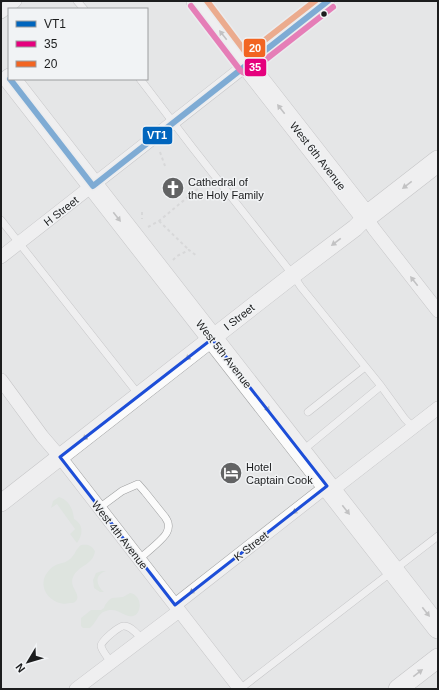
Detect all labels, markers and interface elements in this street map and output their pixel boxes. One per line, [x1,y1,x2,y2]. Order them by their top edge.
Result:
legend [8,8,148,80]
unlabelled marker [319,9,329,19]
text: VT1 [44,17,66,31]
one-way arrow [218,29,227,40]
text: 35 [44,37,58,51]
line badge: 20 [243,38,266,58]
text: 20 [249,42,261,54]
text: 20 [44,57,58,71]
line badge: 35 [244,58,267,77]
text: 35 [249,61,261,73]
one-way arrow [277,104,286,115]
street label: West 6th Avenue [288,120,348,192]
line badge: VT1 [142,126,173,145]
text: VT1 [147,129,167,141]
church icon: Cathedral of the Holy Family [160,175,186,201]
place label: Cathedral of the Holy Family [188,176,264,201]
one-way arrow [402,180,413,189]
street label: H Street [41,194,81,228]
one-way arrow [113,211,121,222]
one-way arrow [331,237,342,246]
one-way arrow [410,275,418,286]
street label: I Street [221,301,257,333]
street label: West 5th Avenue [194,318,254,390]
one-way arrow [184,352,195,360]
one-way arrow [261,402,270,413]
one-way arrow [81,431,92,440]
hotel icon: Hotel Captain Cook [218,460,244,486]
place label: Hotel Captain Cook [246,461,313,486]
street label: West 4th Avenue [90,499,150,571]
one-way arrow [341,504,350,515]
one-way arrow [291,506,302,514]
street label: K Street [232,529,270,563]
one-way arrow [189,586,200,595]
one-way arrow [421,607,430,618]
north arrow [8,642,48,682]
text: N [13,661,27,675]
one-way arrow [412,669,423,678]

